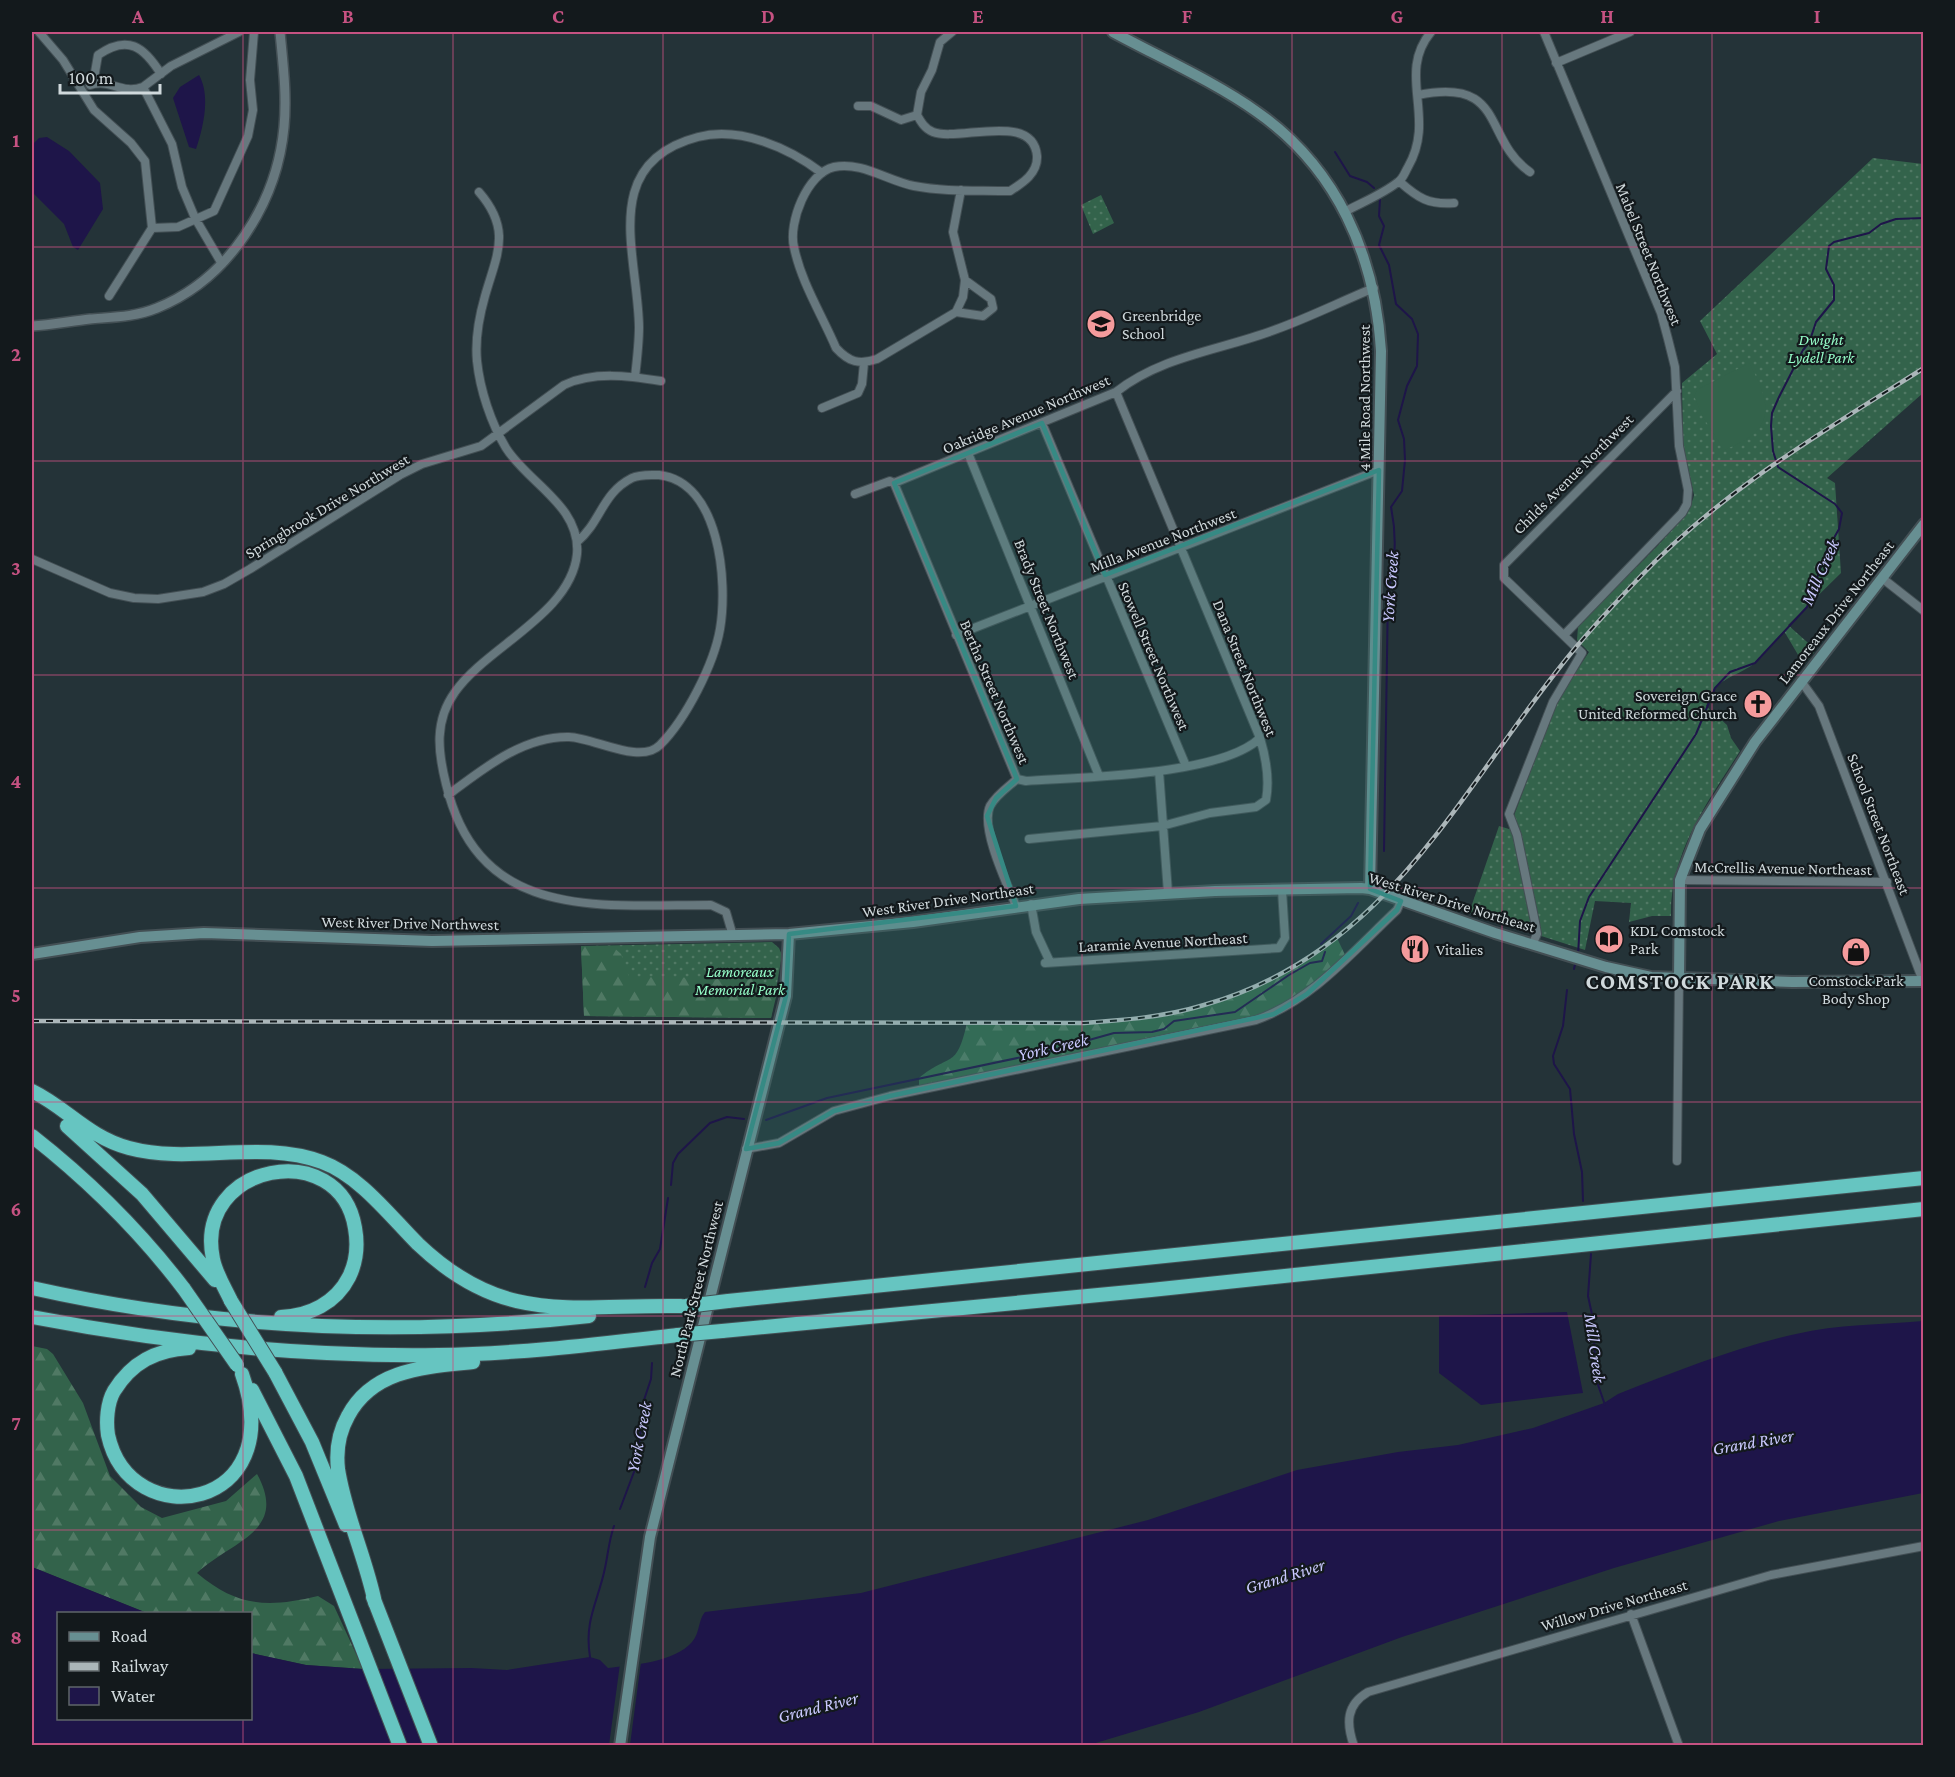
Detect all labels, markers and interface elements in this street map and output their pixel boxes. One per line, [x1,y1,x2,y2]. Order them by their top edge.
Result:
text: A [131,5,145,27]
text: B [342,5,354,27]
text: C [552,5,564,27]
text: D [761,5,775,27]
text: E [972,5,984,27]
text: F [1182,5,1193,27]
text: G [1391,5,1404,27]
text: H [1600,5,1614,27]
text: I [1814,5,1821,27]
scale bar [60,57,160,95]
text: 100 m [69,68,114,88]
text: 1 [12,129,20,151]
street label: Mabel Street Northwest [1613,180,1686,328]
place label: Greenbridge School [1122,307,1201,342]
school or university icon: Greenbridge School [1085,308,1117,340]
street label: 4 Mile Road Northwest [1356,324,1373,471]
park label: Dwight Lydell Park [1788,331,1855,367]
text: 2 [11,343,21,365]
street label: Oakridge Avenue Northwest [940,371,1113,458]
street label: Childs Avenue Northwest [1510,410,1637,537]
street label: Springbrook Drive Northwest [242,450,413,563]
street label: Milla Avenue Northwest [1088,504,1239,576]
water label: Mill Creek [1796,535,1844,609]
street label: Brady Street Northwest [1010,537,1083,682]
street label: Lamoreaux Drive Northeast [1775,537,1898,687]
water label: York Creek [1378,549,1403,623]
text: 3 [11,557,21,579]
street label: Stowell Street Northwest [1115,579,1193,733]
street label: Dana Street Northwest [1210,597,1280,739]
street label: Bertha Street Northwest [957,618,1033,767]
place label: Sovereign Grace United Reformed Church [1578,687,1737,722]
church icon: Sovereign Grace United Reformed Church [1742,688,1774,720]
street label: School Street Northeast [1844,751,1914,898]
text: 4 [11,770,22,792]
street label: McCrellis Avenue Northeast [1694,858,1873,878]
street label: West River Drive Northeast [1367,869,1538,936]
street label: West River Drive Northeast [861,879,1036,920]
street label: West River Drive Northwest [321,913,500,933]
place label: KDL Comstock Park [1630,922,1725,957]
library icon: KDL Comstock Park [1593,923,1625,955]
street label: Laramie Avenue Northeast [1078,929,1249,955]
restaurant icon: Vitalies [1399,933,1431,965]
shop icon: Comstock Park Body Shop [1840,936,1872,968]
place label: Vitalies [1436,941,1483,958]
park label: Lamoreaux Memorial Park [694,963,786,998]
district label: COMSTOCK PARK [1585,969,1775,994]
place label: Comstock Park Body Shop [1808,972,1904,1008]
text: 5 [11,984,21,1006]
water label: York Creek [1016,1029,1091,1065]
text: 6 [11,1198,21,1220]
street label: North Park Street Northwest [666,1198,726,1379]
water label: Mill Creek [1580,1311,1610,1385]
water label: York Creek [622,1399,656,1474]
text: 7 [11,1412,21,1434]
water label: Grand River [1711,1425,1796,1459]
water label: Grand River [1243,1554,1328,1598]
street label: Willow Drive Northeast [1539,1576,1690,1634]
legend [57,1612,252,1720]
text: 8 [10,1626,22,1648]
text: Road [111,1626,148,1646]
text: Railway [111,1656,169,1676]
text: Water [111,1686,156,1706]
water label: Grand River [776,1687,861,1727]

